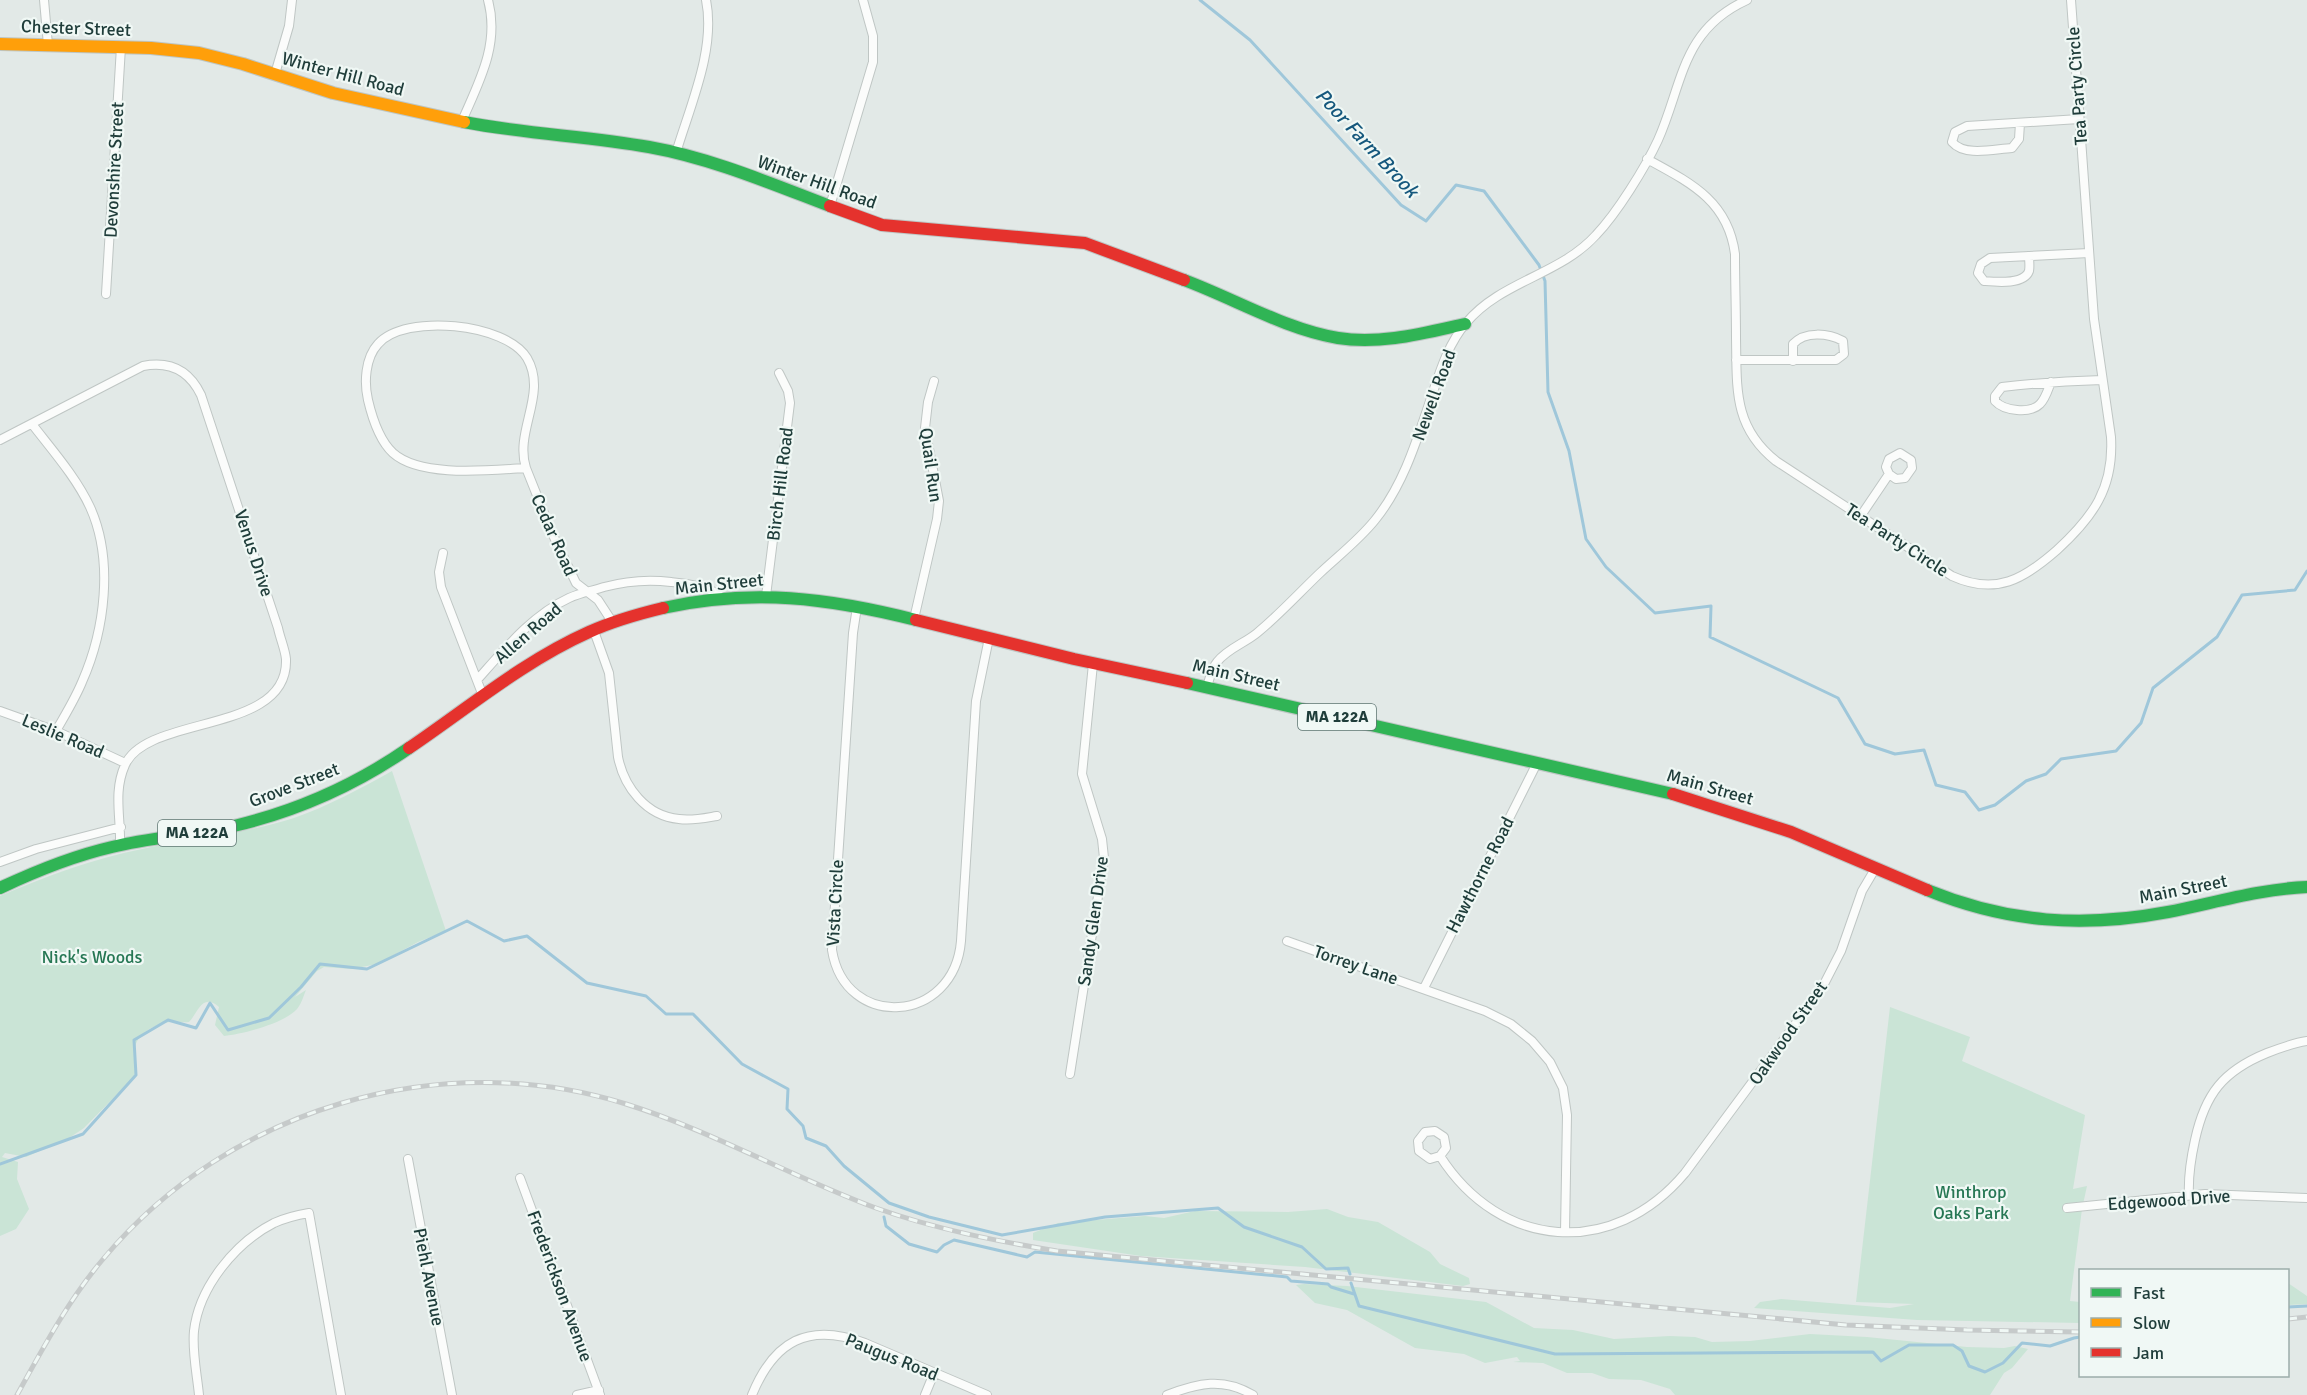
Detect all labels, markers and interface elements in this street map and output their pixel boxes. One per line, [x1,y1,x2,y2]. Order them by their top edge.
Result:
street label: Chester Street [21,15,131,41]
street label: Tea Party Circle [2062,26,2092,146]
street label: Winter Hill Road [279,47,407,101]
water label: Poor Farm Brook [1310,83,1425,204]
street label: Devonshire Street [99,101,129,239]
street label: Winter Hill Road [754,150,880,214]
street label: Newell Road [1407,346,1461,444]
street label: Birch Hill Road [762,426,798,542]
street label: Quail Run [915,426,947,504]
street label: Cedar Road [526,491,582,579]
street label: Tea Party Circle [1841,498,1953,582]
street label: Venus Drive [230,507,278,599]
street label: Main Street [673,568,765,600]
street label: Allen Road [490,598,566,668]
street label: Main Street [1190,654,1282,696]
road number: MA 122A [1298,704,1376,730]
street label: Leslie Road [18,709,108,763]
street label: Grove Street [246,758,342,812]
street label: Main Street [1664,764,1756,810]
street label: Hawthorne Road [1441,813,1519,937]
road number: MA 122A [158,820,236,846]
street label: Sandy Glen Drive [1073,855,1113,987]
street label: Vista Circle [822,859,848,947]
street label: Main Street [2137,870,2229,908]
street label: Torrey Lane [1311,940,1401,990]
park label: Nick's Woods [42,946,143,968]
street label: Oakwood Street [1744,977,1832,1089]
park label: Winthrop Oaks Park [1933,1181,2009,1224]
street label: Edgewood Drive [2107,1185,2231,1215]
street label: Frederickson Avenue [522,1207,598,1365]
street label: Piehl Avenue [409,1226,449,1328]
legend [2079,1269,2289,1377]
text: Fast [2133,1282,2165,1304]
text: Slow [2133,1312,2170,1334]
street label: Paugus Road [842,1328,942,1386]
text: Jam [2133,1342,2164,1364]

